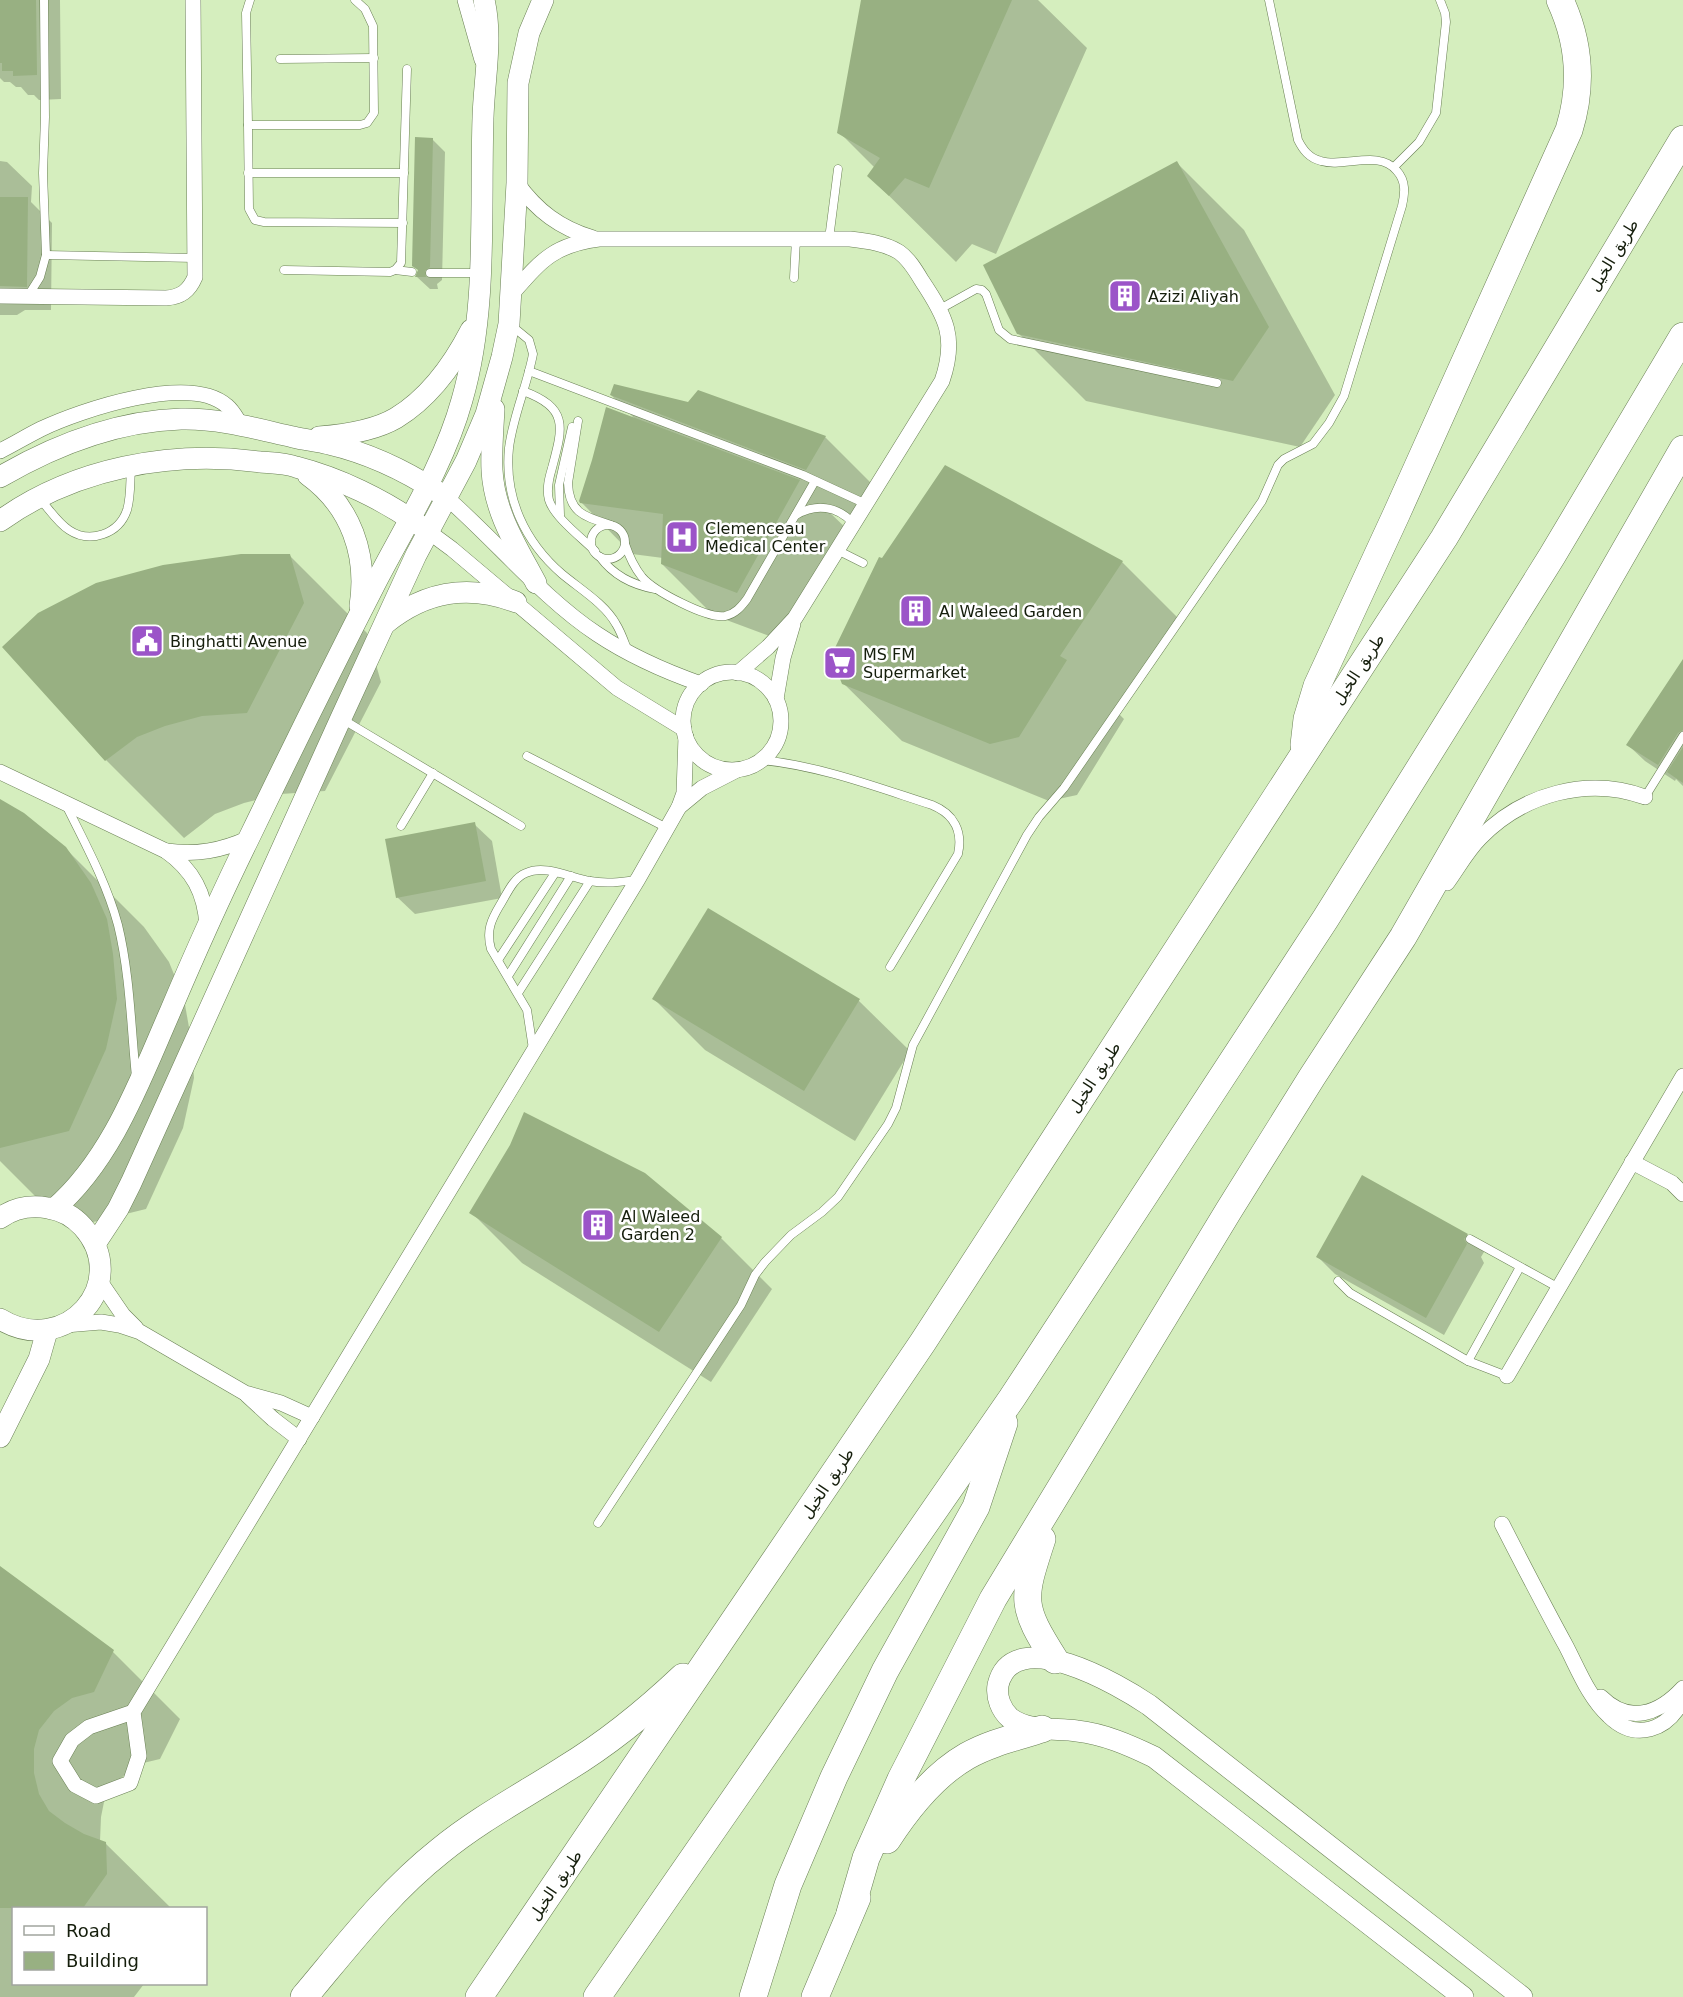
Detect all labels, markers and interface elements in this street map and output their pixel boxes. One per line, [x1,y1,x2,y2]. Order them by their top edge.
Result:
street label: طريق الخيل [1584,216,1643,295]
building icon: Azizi Aliyah [1107,278,1143,314]
place label: Azizi Aliyah [1148,287,1239,306]
hospital icon: Clemenceau Medical Center [664,519,700,555]
place label: Clemenceau Medical Center [705,519,826,556]
building icon: Al Waleed Garden [898,593,934,629]
place label: Al Waleed Garden [939,602,1082,621]
public building icon: Binghatti Avenue [129,623,165,659]
street label: طريق الخيل [1328,630,1389,709]
place label: Binghatti Avenue [170,632,307,651]
supermarket icon: MS FM Supermarket [822,645,858,681]
place label: MS FM Supermarket [863,645,966,682]
street label: طريق الخيل [1064,1038,1125,1117]
building icon: Al Waleed Garden 2 [580,1207,616,1243]
place label: Al Waleed Garden 2 [621,1207,700,1244]
street label: طريق الخيل [797,1444,859,1523]
street label: طريق الخيل [525,1846,587,1925]
legend [12,1907,207,1985]
text: Road [66,1920,111,1941]
text: Building [66,1950,139,1971]

